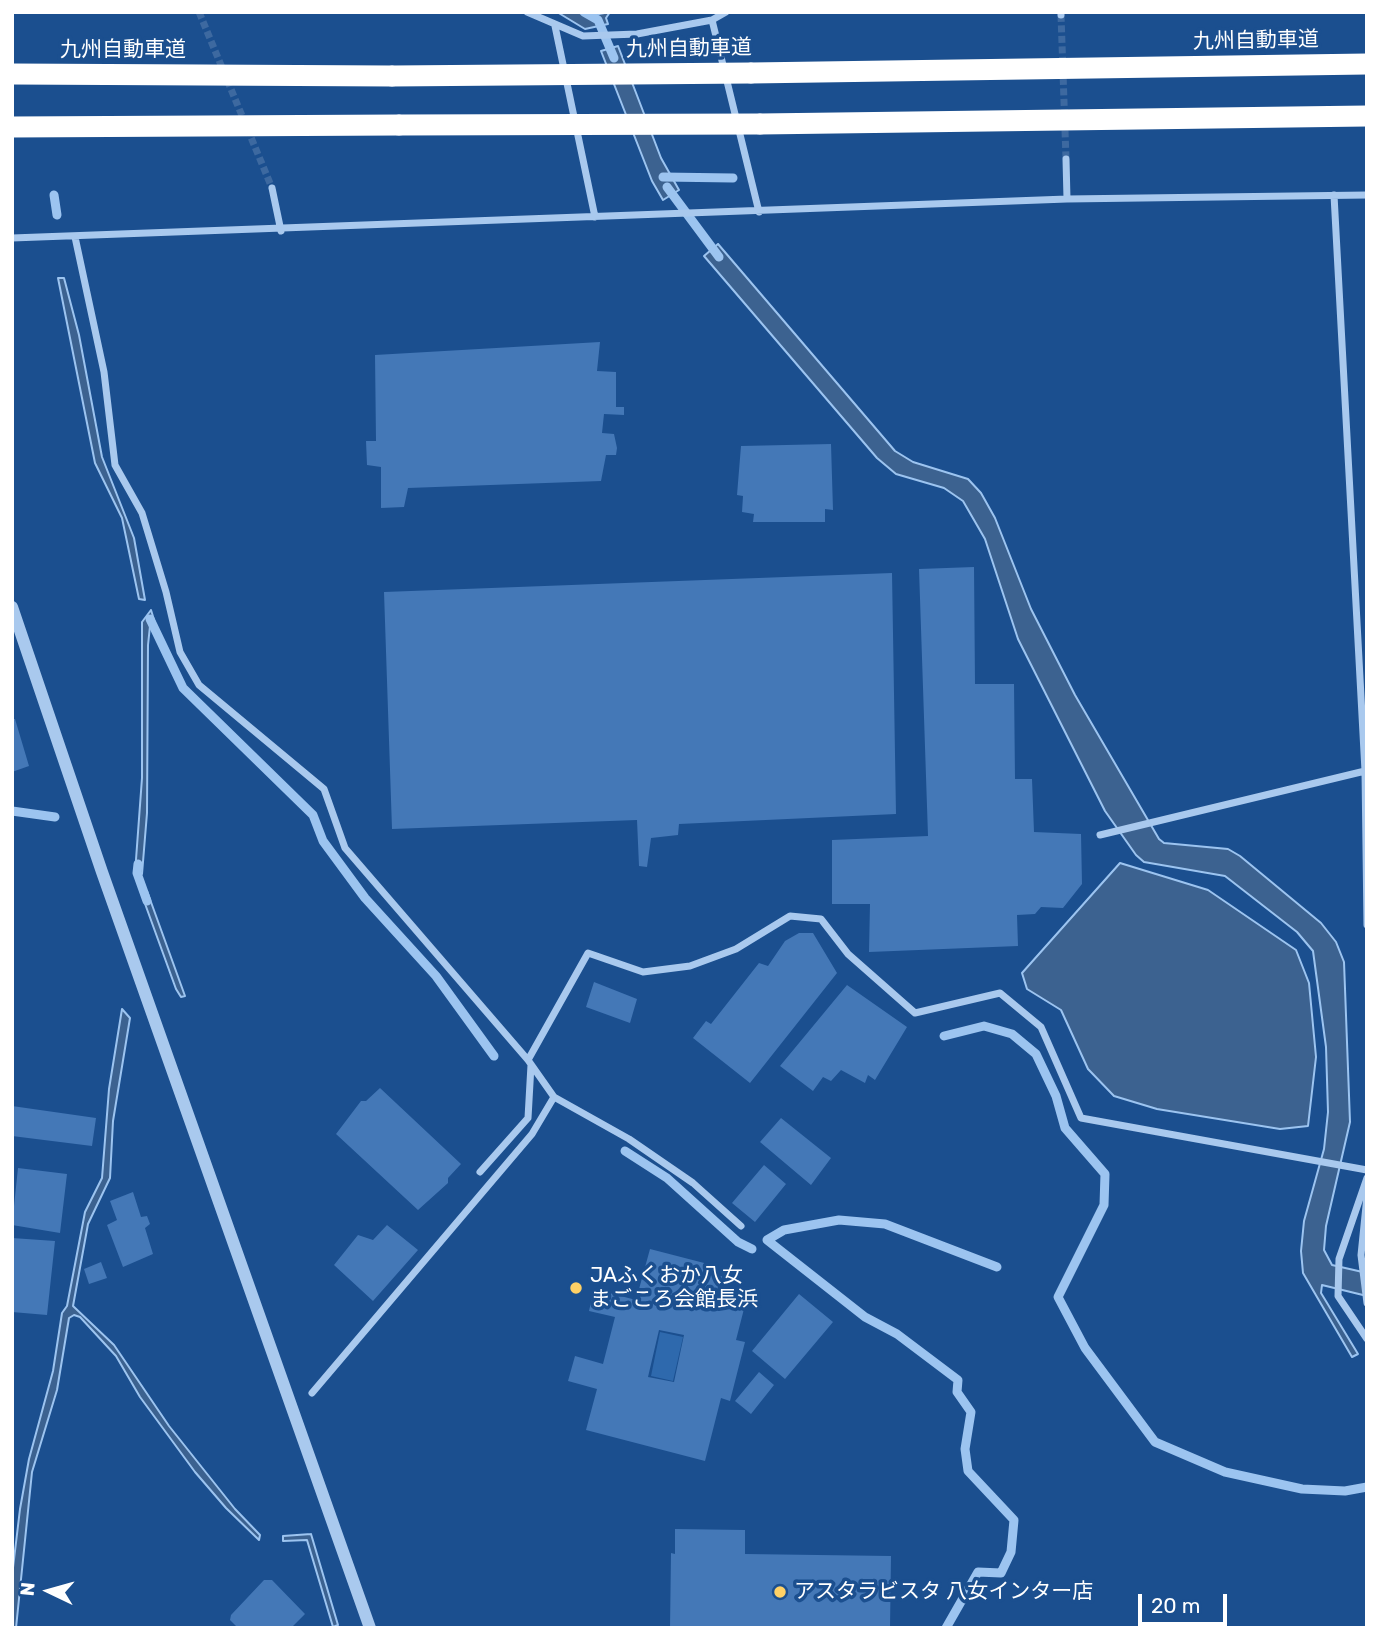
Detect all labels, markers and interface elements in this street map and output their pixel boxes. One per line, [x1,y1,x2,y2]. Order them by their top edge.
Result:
street label: 九州自動車道 [1193,27,1319,55]
street label: 九州自動車道 [626,35,752,63]
street label: 九州自動車道 [60,37,186,63]
place label: JAふくおか八女 まごころ会館長浜 [590,1263,758,1313]
marker: JAふくおか八女 まごころ会館長浜 [568,1280,584,1296]
north arrow [14,1556,84,1626]
place label: アスタラビスタ 八女インター店 [794,1579,1093,1605]
scale bar [1141,1580,1230,1624]
text: N [16,1581,40,1597]
marker: アスタラビスタ 八女インター店 [772,1584,788,1600]
text: 20 m [1151,1593,1200,1618]

